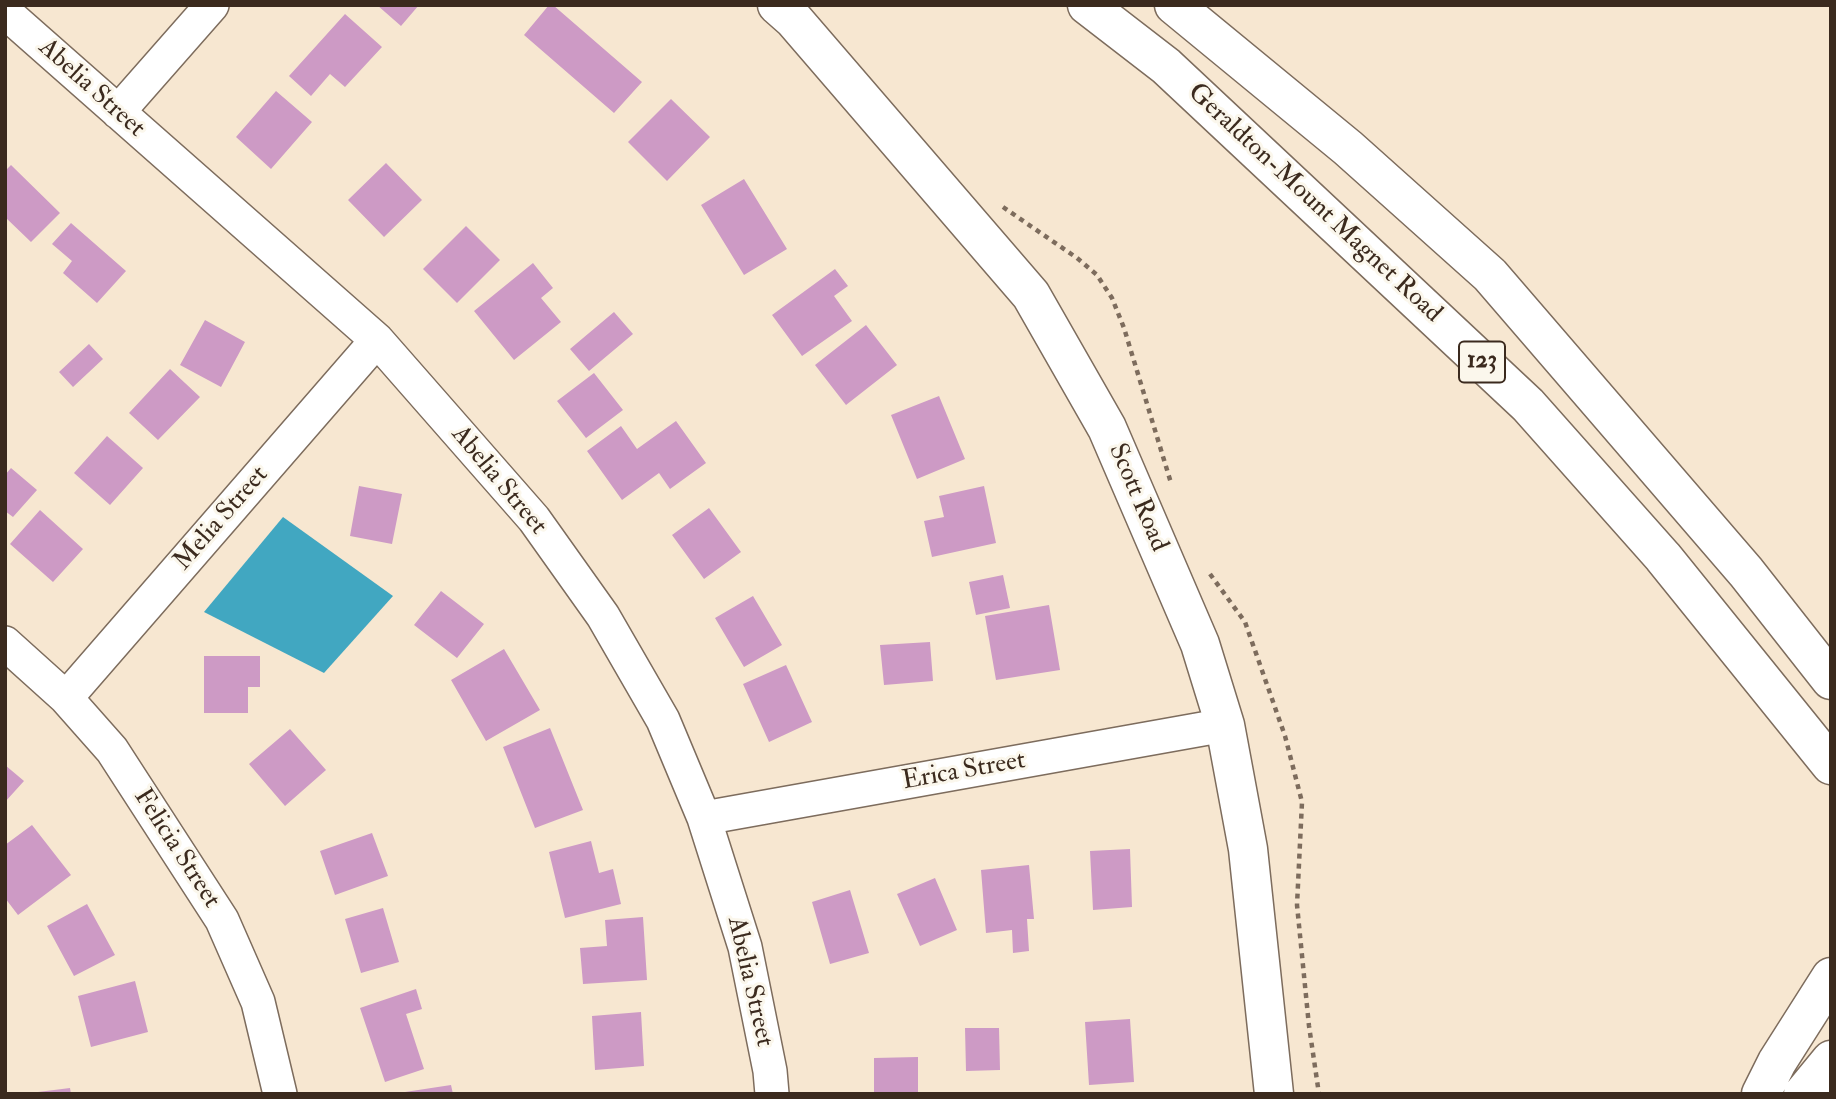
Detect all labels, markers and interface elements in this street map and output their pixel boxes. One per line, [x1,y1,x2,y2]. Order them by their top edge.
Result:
street label: Abelia Street [31,33,151,145]
street label: Geraldton-Mount Magnet Road [1180,78,1448,330]
road number: 123 [1459,342,1505,382]
street label: Abelia Street [443,420,553,542]
street label: Scott Road [1100,439,1174,557]
street label: Melia Street [168,460,276,578]
street label: Erica Street [900,746,1028,798]
street label: Felicia Street [126,783,226,915]
street label: Abelia Street [719,914,779,1050]

